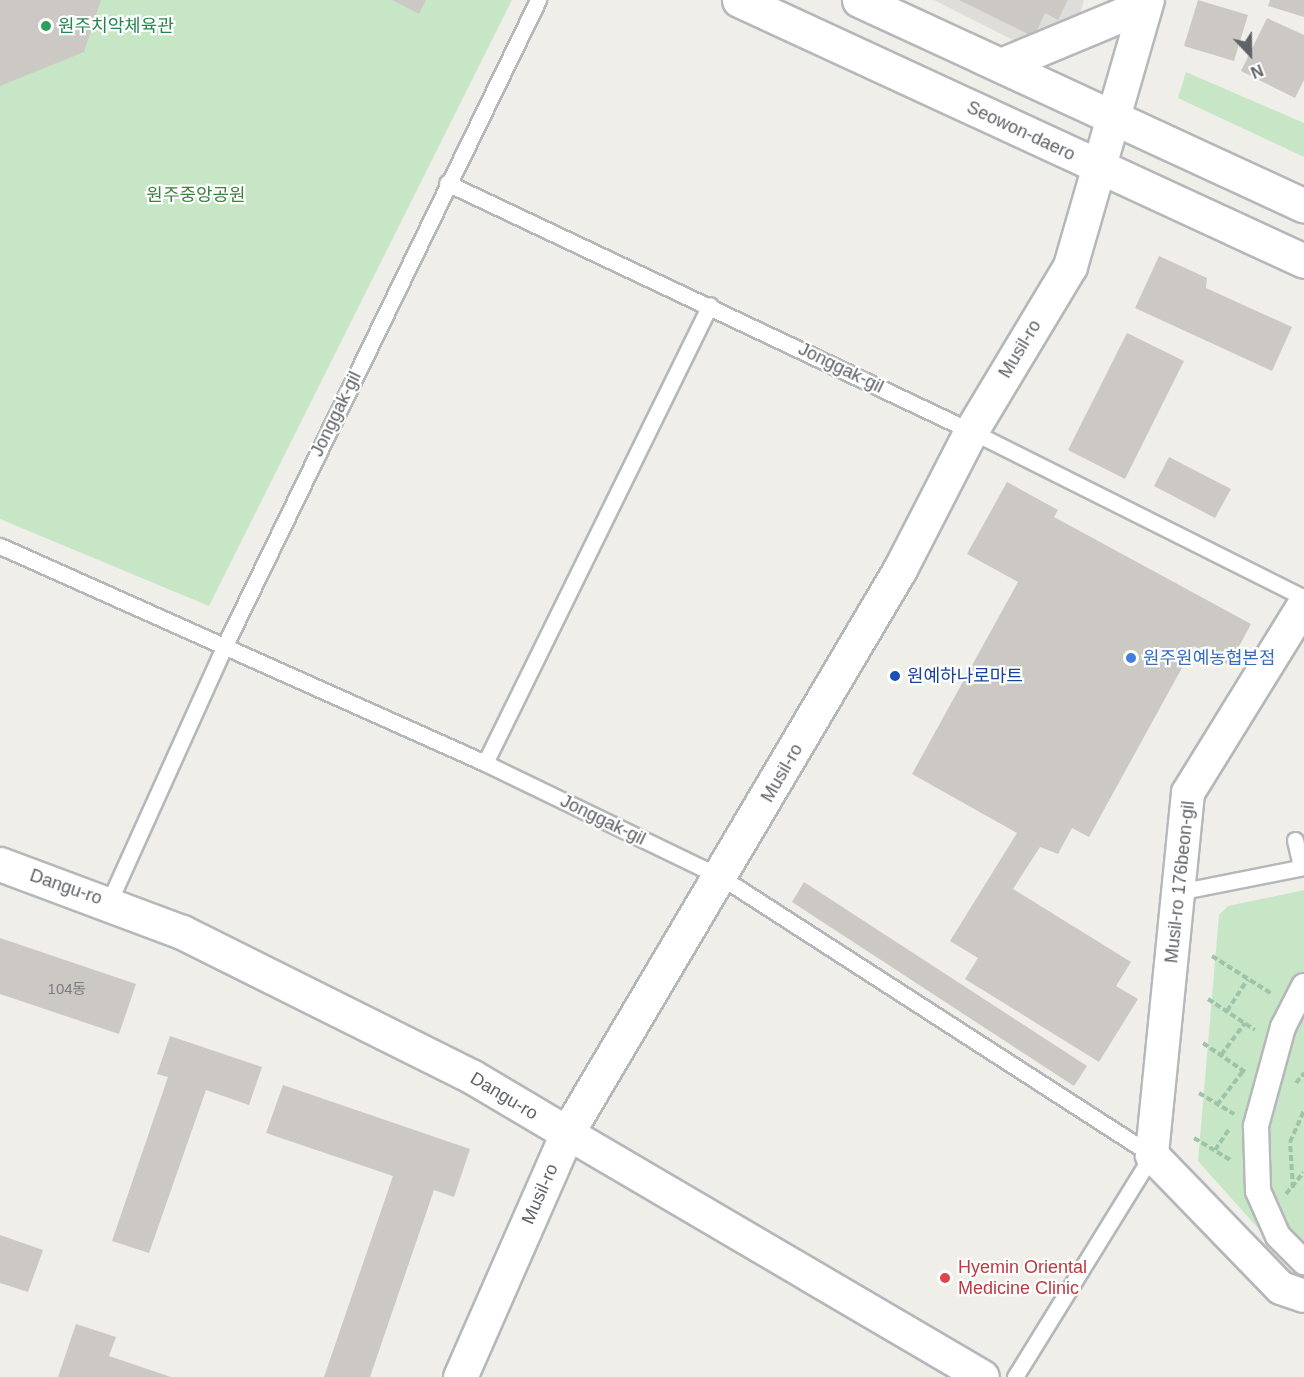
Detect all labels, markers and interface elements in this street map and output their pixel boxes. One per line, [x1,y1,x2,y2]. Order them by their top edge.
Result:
place label: 원주치악체육관 [58,15,174,37]
marker: 원주치악체육관 [39,19,53,33]
north arrow [1220,24,1280,84]
text: N [1248,61,1265,81]
street label: Seowon-daero [963,96,1079,166]
park label: 원주중앙공원 [146,184,246,206]
street label: Musil-ro [994,316,1046,382]
street label: Jonggak-gil [795,338,887,398]
street label: Jonggak-gil [306,368,366,460]
place label: 원주원예농협본점 [1143,647,1275,669]
marker: 원주원예농협본점 [1124,651,1138,665]
place label: 원예하나로마트 [907,665,1023,687]
marker: 원예하나로마트 [888,669,902,683]
street label: Musil-ro [757,740,807,806]
street label: Jonggak-gil [557,790,649,850]
street label: Musil-ro 176beon-gil [1161,800,1199,964]
street label: Dangu-ro [27,865,105,909]
house number: 104동 [48,980,86,998]
street label: Dangu-ro [466,1067,542,1125]
street label: Musil-ro [517,1160,563,1228]
place label: Hyemin Oriental Medicine Clinic [958,1257,1087,1300]
marker: Hyemin Oriental Medicine Clinic [936,1269,954,1287]

